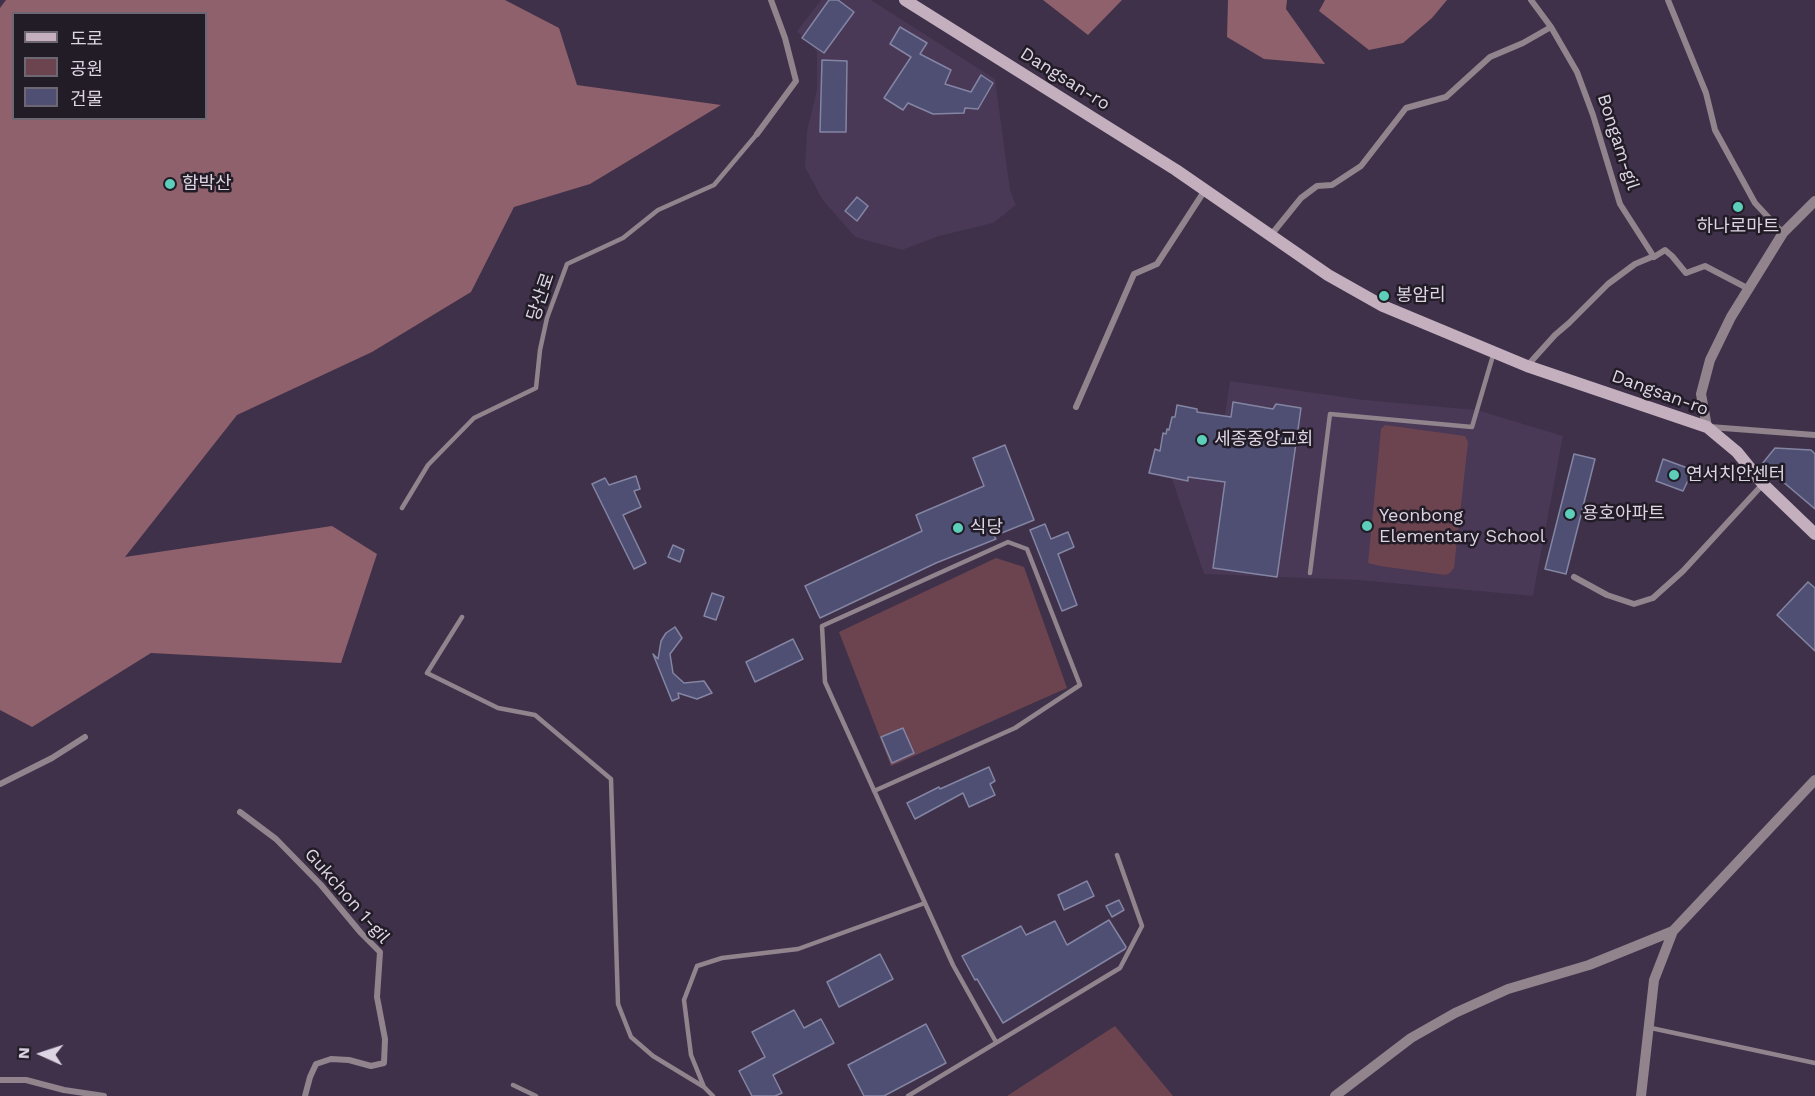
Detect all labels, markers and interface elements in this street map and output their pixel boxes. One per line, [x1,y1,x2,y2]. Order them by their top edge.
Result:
legend [12,12,207,120]
text: 도로 [70,28,103,49]
street label: Dangsan-ro [1016,43,1114,115]
text: 공원 [70,58,103,79]
text: 건물 [70,88,103,109]
street label: Bongam-gil [1592,91,1644,193]
place label: 함박산 [182,173,232,195]
marker: 함박산 [163,177,177,191]
marker: 하나로마트 [1731,200,1745,214]
place label: 하나로마트 [1697,216,1779,238]
street label: 당산로 [523,270,559,324]
place label: 봉암리 [1396,285,1446,307]
marker: 봉암리 [1377,289,1391,303]
street label: Dangsan-ro [1609,365,1711,421]
place label: 세종중앙교회 [1214,429,1313,451]
marker: 세종중앙교회 [1195,433,1209,447]
place label: 연서치안센터 [1686,464,1785,486]
marker: 연서치안센터 [1667,468,1681,482]
place label: 용호아파트 [1582,503,1665,525]
place label: Yeonbong Elementary School [1379,505,1545,548]
marker: 용호아파트 [1563,507,1577,521]
place label: 식당 [970,517,1003,539]
marker: Yeonbong Elementary School [1360,519,1374,533]
marker: 식당 [951,521,965,535]
street label: Gukchon 1-gil [300,844,394,948]
north arrow [12,1024,72,1084]
text: N [14,1047,33,1059]

